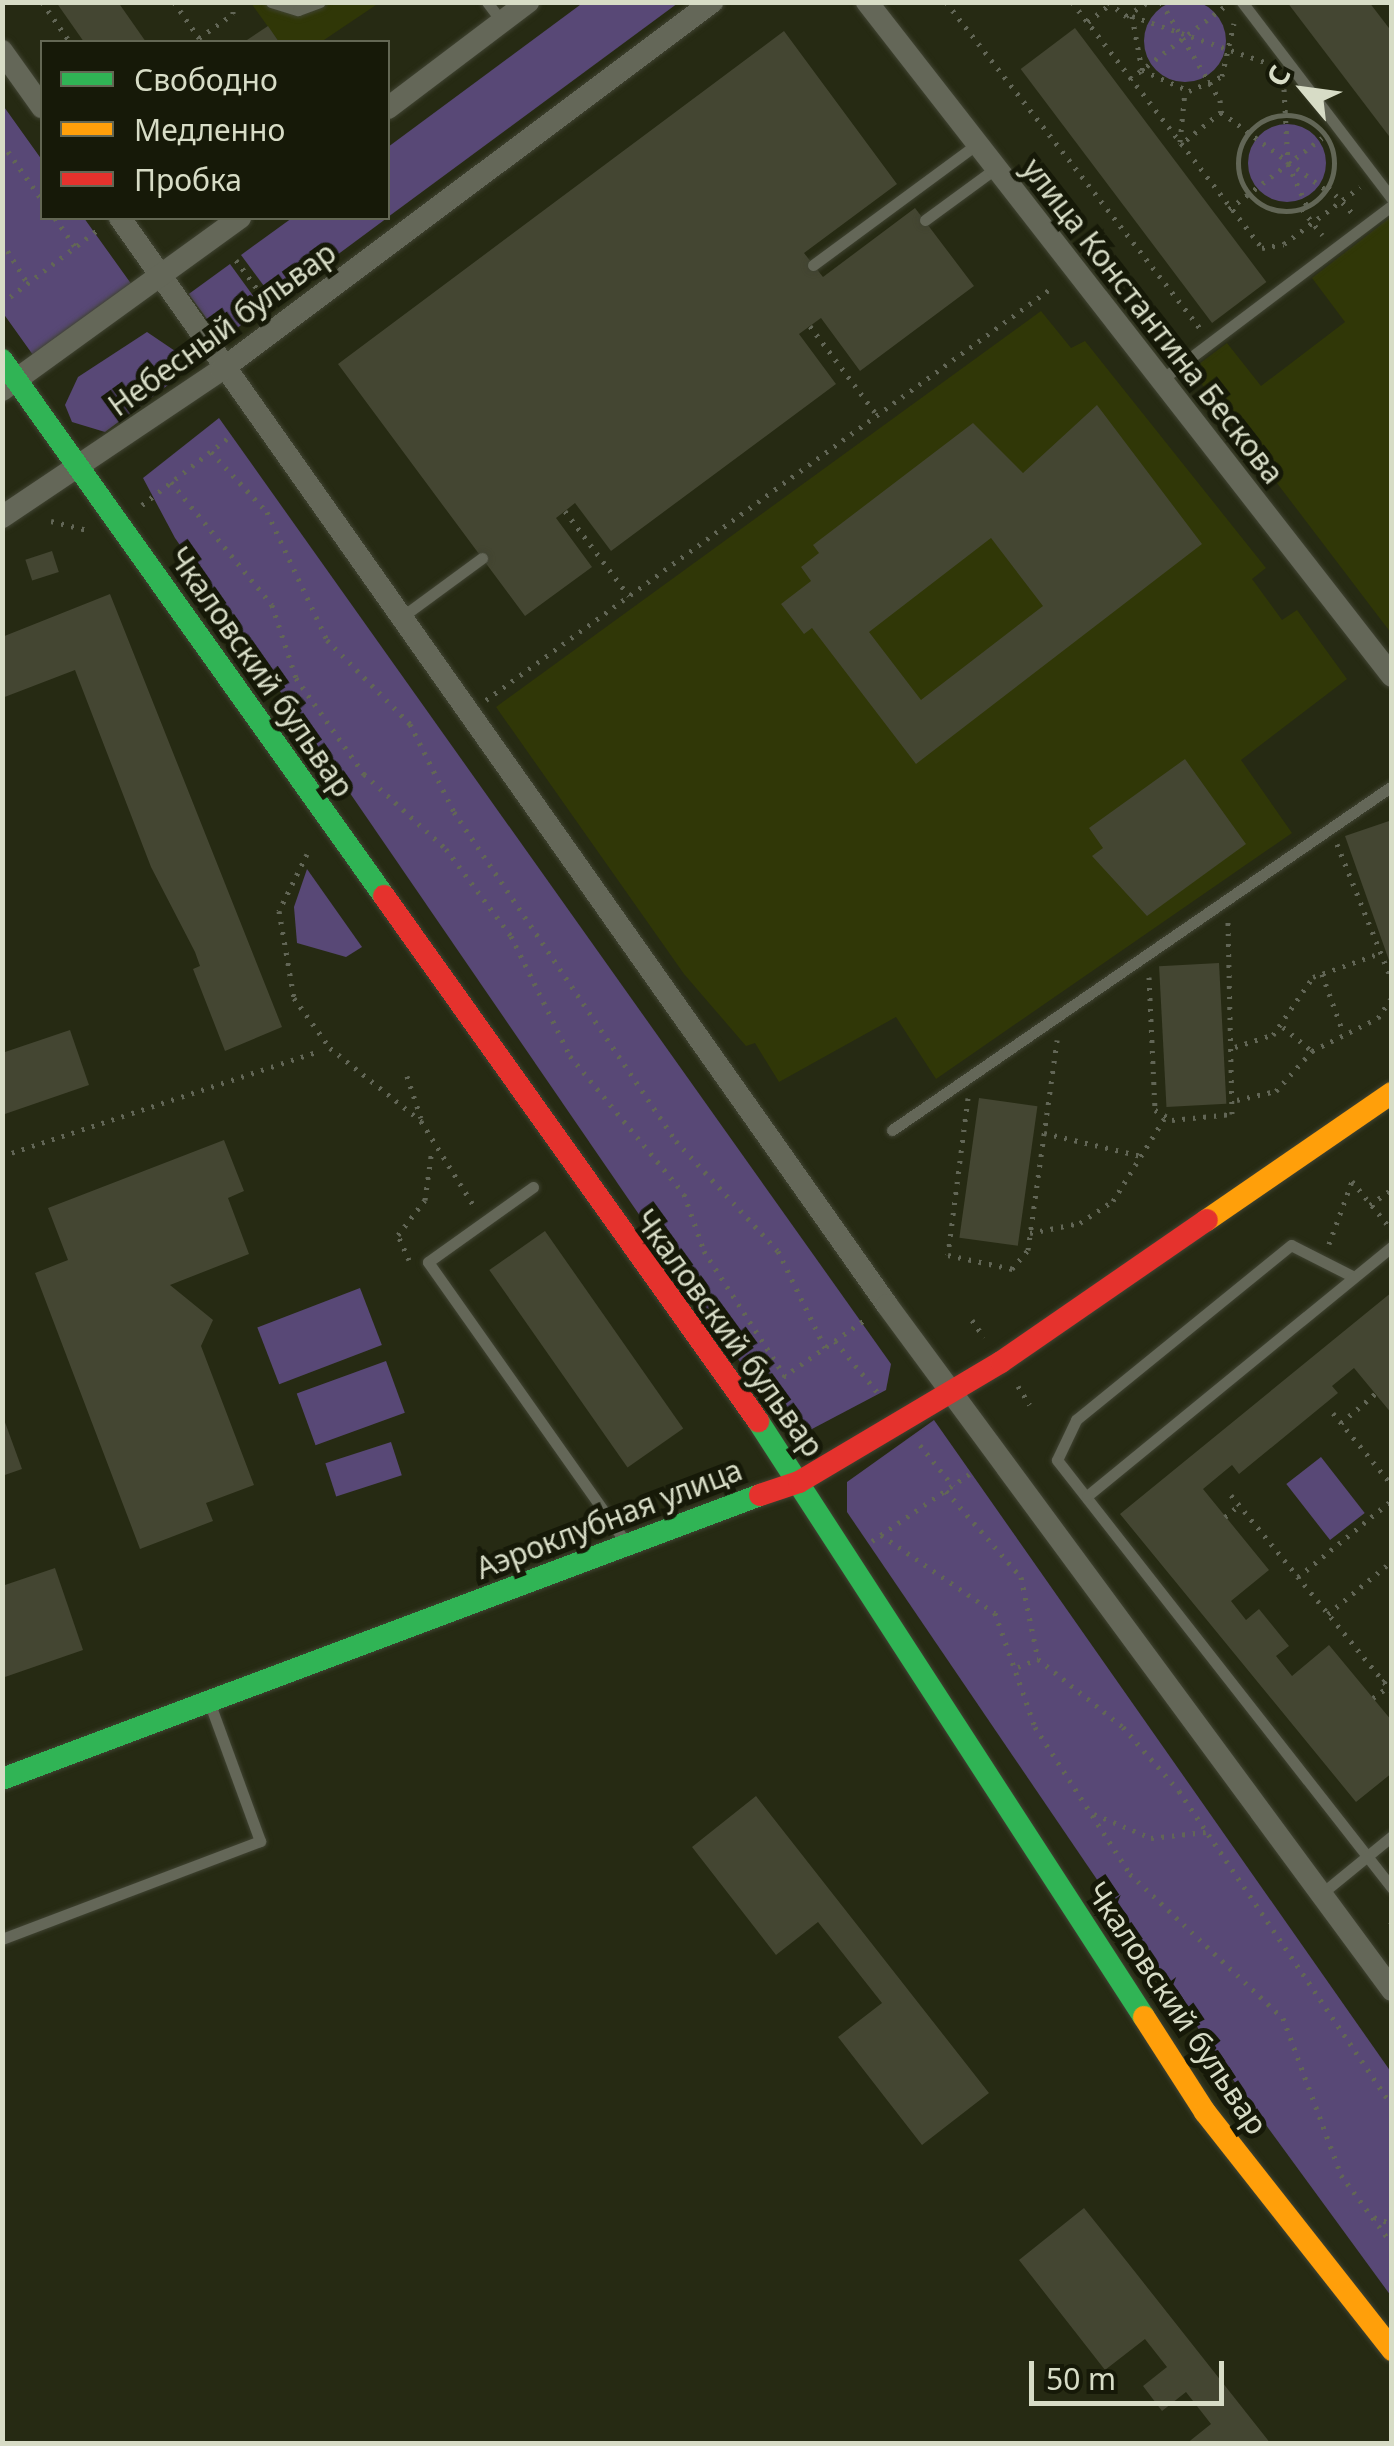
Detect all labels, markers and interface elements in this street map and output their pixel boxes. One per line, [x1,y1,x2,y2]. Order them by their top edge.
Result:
legend [40,40,390,220]
north arrow [1254,40,1354,140]
text: С [1257,58,1299,93]
text: Свободно [134,59,278,100]
text: Медленно [134,109,285,150]
street label: улица Константина Бескова [1015,151,1291,491]
text: Пробка [134,159,242,200]
street label: Небесный бульвар [101,234,343,424]
street label: Чкаловский бульвар [161,540,361,804]
street label: Чкаловский бульвар [627,1202,831,1464]
street label: Аэроклубная улица [471,1452,747,1586]
street label: Чкаловский бульвар [1079,1875,1275,2141]
scale bar [1034,2341,1229,2403]
text: 50 m [1046,2358,1116,2399]

